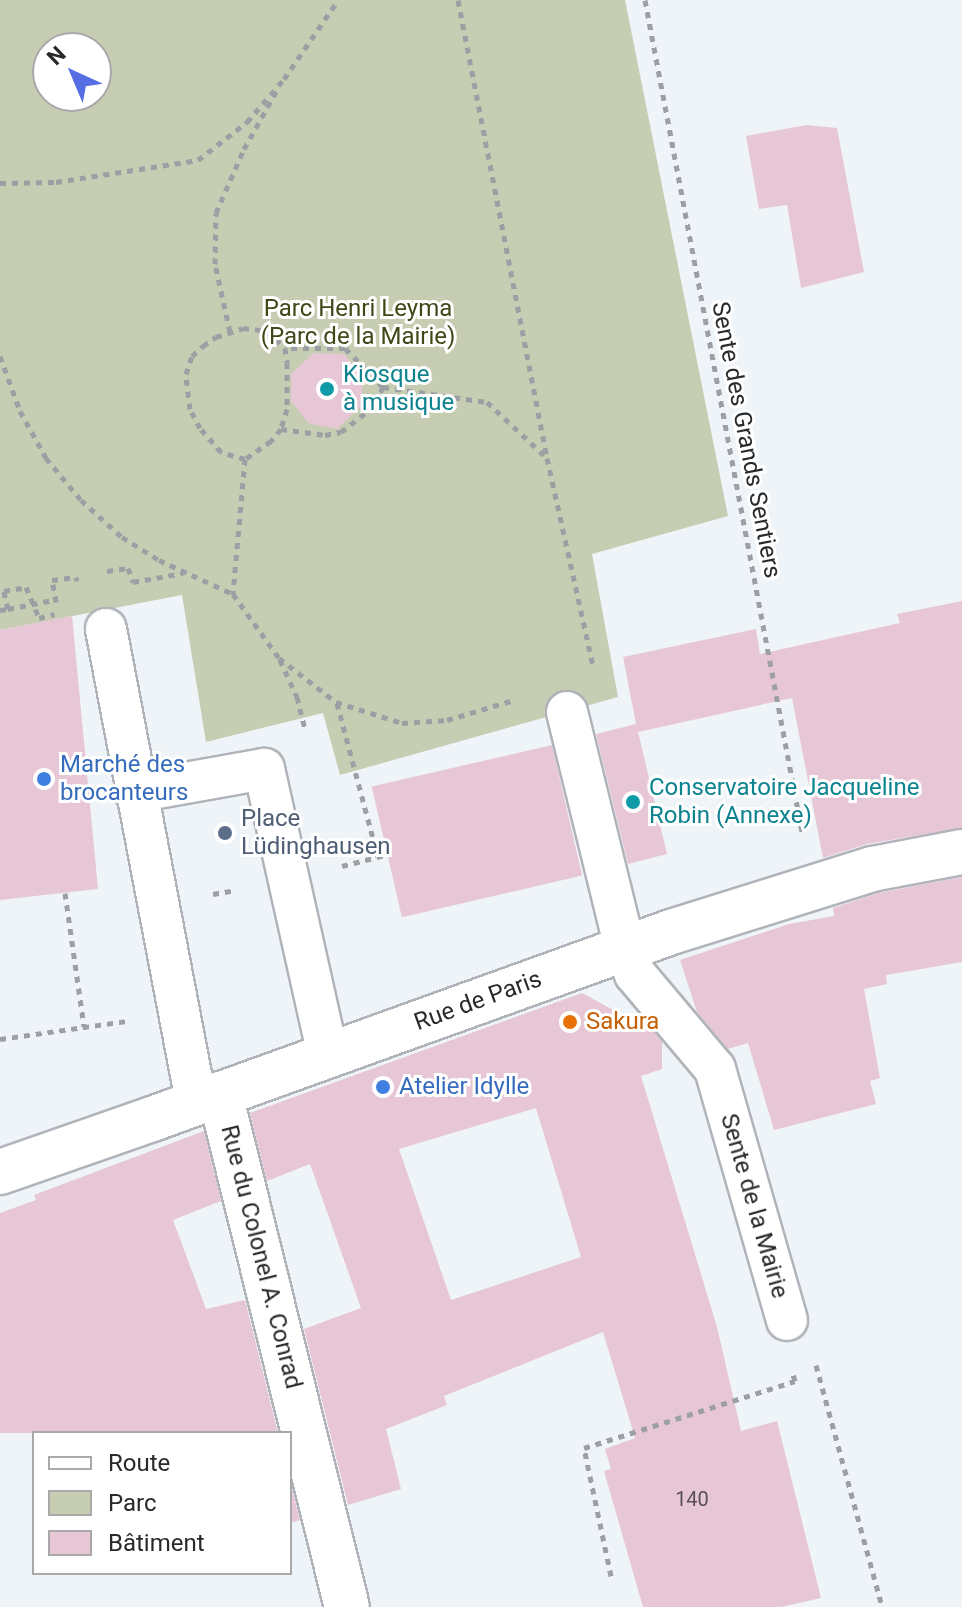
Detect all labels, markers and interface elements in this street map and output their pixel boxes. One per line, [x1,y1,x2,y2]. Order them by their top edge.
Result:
north arrow [32,32,112,112]
text: N [42,41,71,70]
park label: Parc Henri Leyma (Parc de la Mairie) [261,295,455,351]
street label: Sente des Grands Sentiers [705,299,787,581]
place label: Kiosque à musique [343,361,454,417]
marker: Kiosque à musique [318,380,336,398]
place label: Marché des brocanteurs [60,751,188,807]
marker: Marché des brocanteurs [35,770,53,788]
place label: Conservatoire Jacqueline Robin (Annexe) [649,774,919,830]
marker: Conservatoire Jacqueline Robin (Annexe) [624,793,642,811]
place label: Place Lüdinghausen [241,805,391,861]
marker: Place Lüdinghausen [216,824,234,842]
street label: Rue de Paris [410,965,546,1037]
place label: Sakura [586,1008,659,1036]
marker: Sakura [561,1013,579,1031]
place label: Atelier Idylle [399,1073,529,1101]
marker: Atelier Idylle [374,1078,392,1096]
street label: Sente de la Mairie [714,1111,794,1301]
street label: Rue du Colonel A. Conrad [214,1122,308,1392]
legend [32,1431,292,1575]
text: Route [108,1449,170,1477]
house number: 140 [675,1487,709,1511]
text: Parc [108,1489,157,1517]
text: Bâtiment [108,1529,205,1557]

